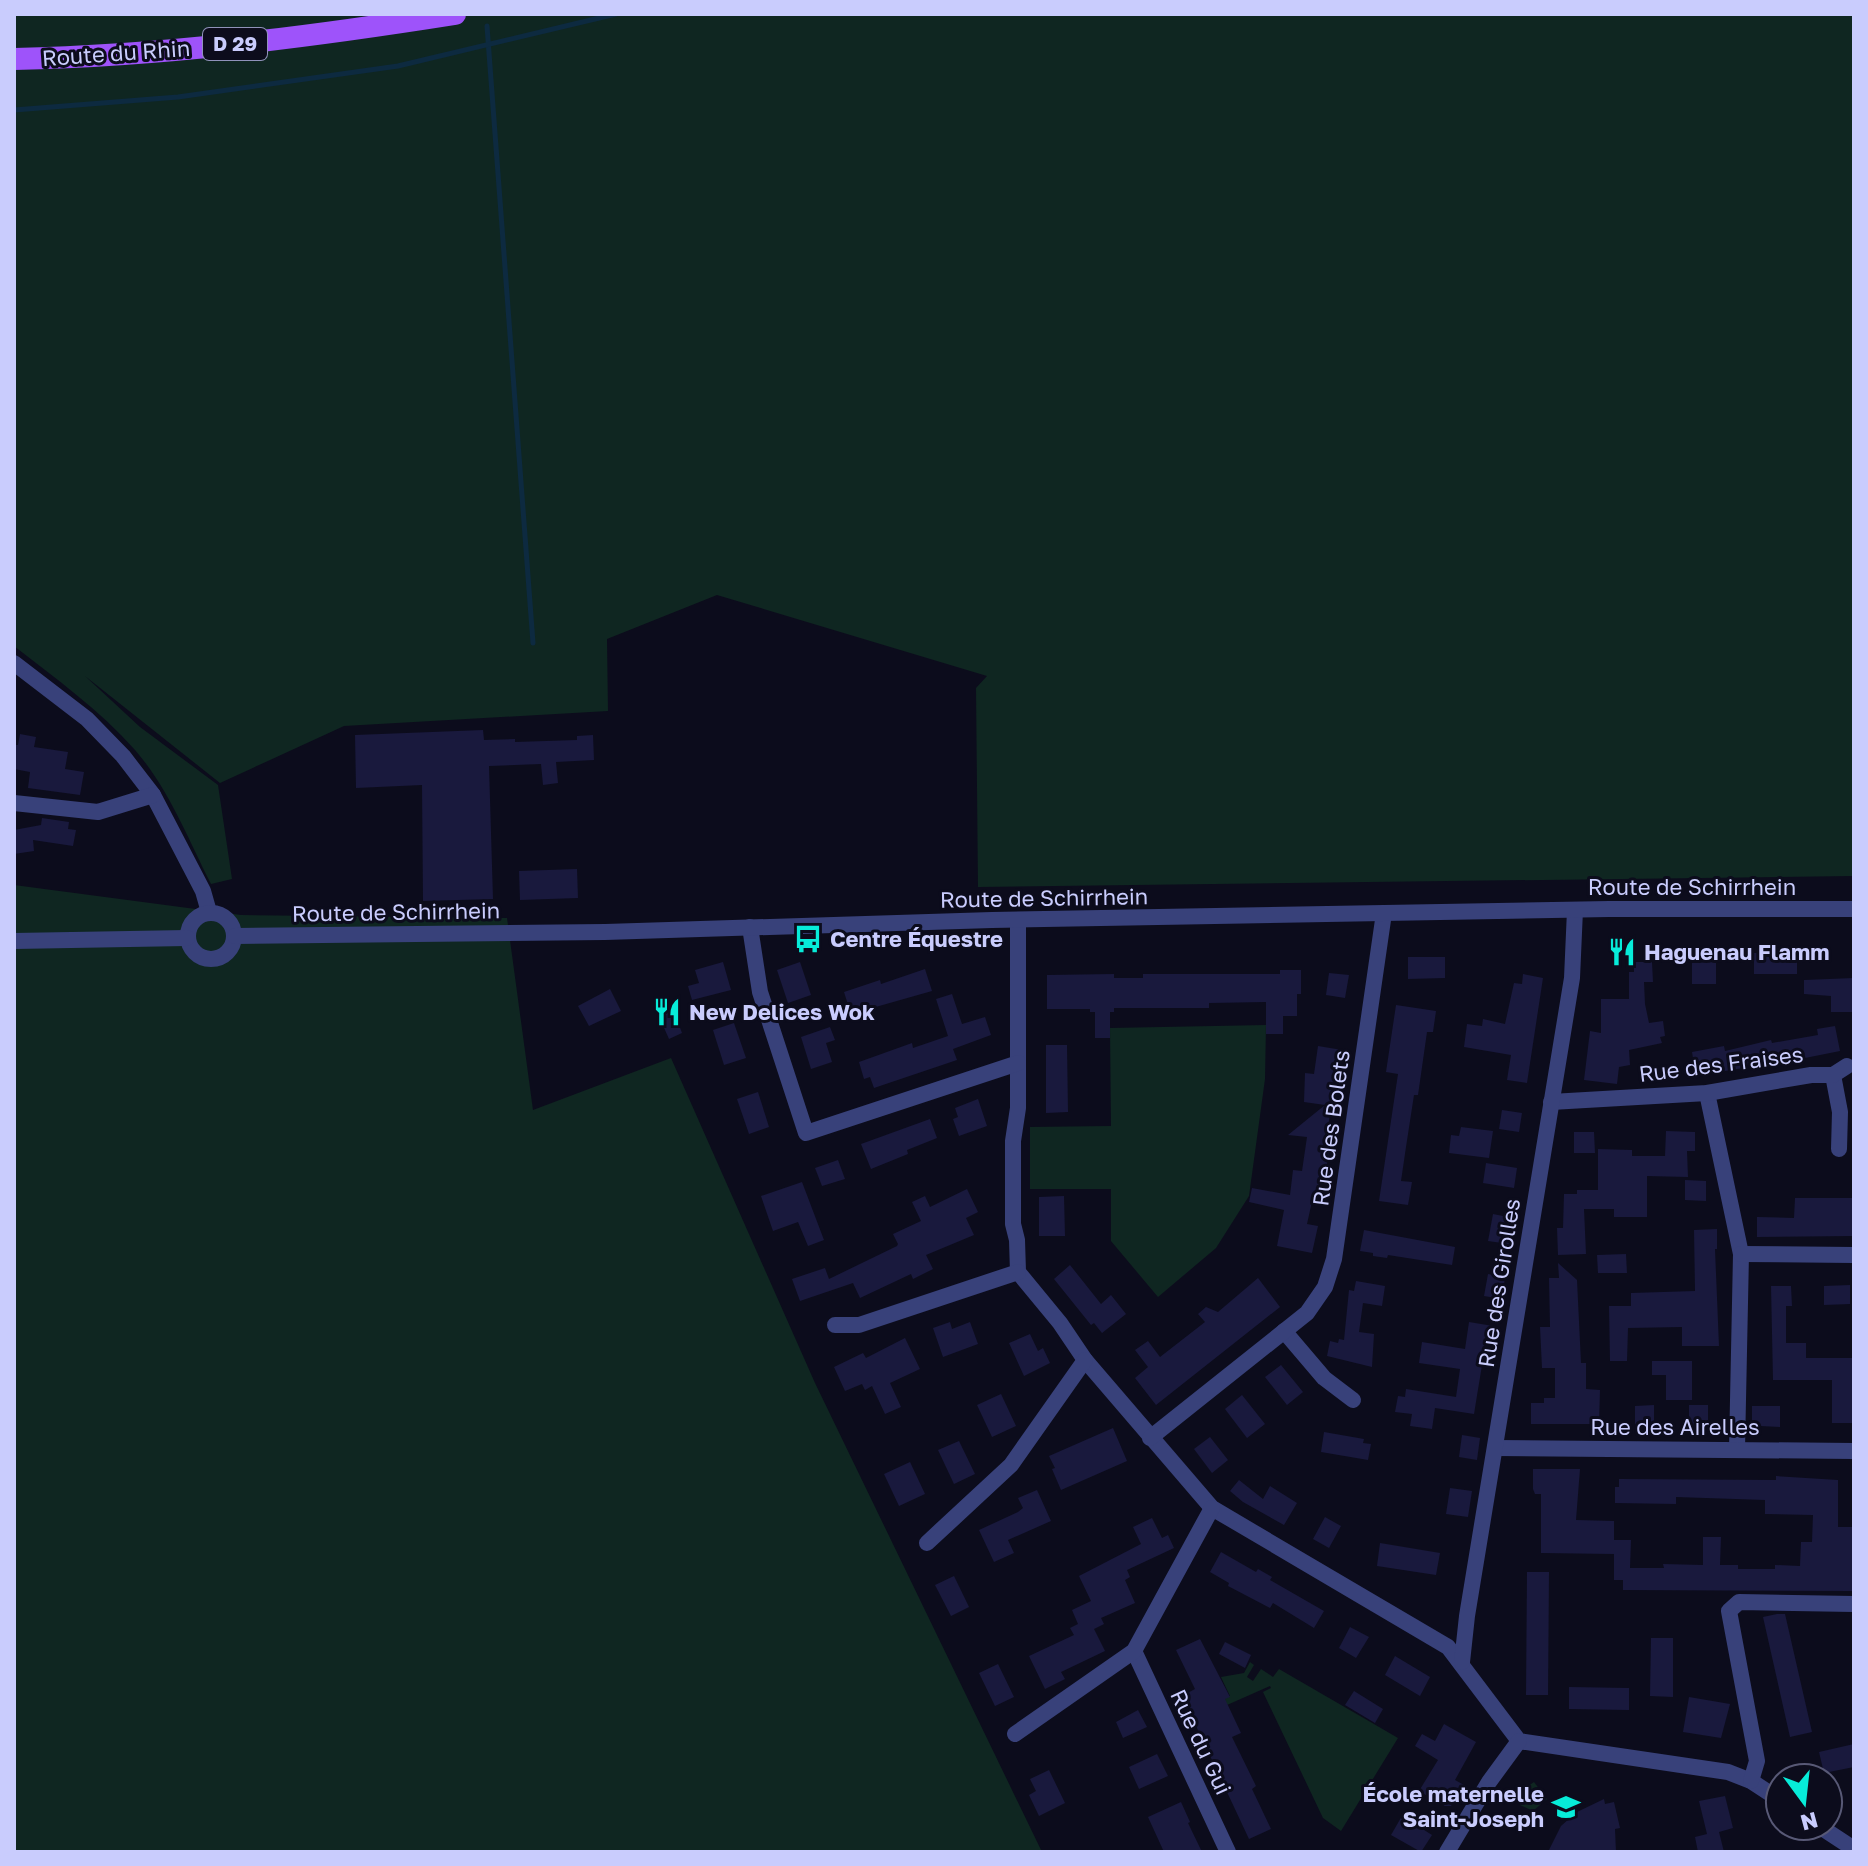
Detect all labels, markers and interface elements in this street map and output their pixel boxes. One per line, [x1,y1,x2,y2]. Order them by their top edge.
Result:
road number: D 29 [203,28,267,60]
street label: Route du Rhin [41,34,191,71]
street label: Route de Schirrhein [1588,873,1796,900]
street label: Route de Schirrhein [940,882,1148,913]
street label: Route de Schirrhein [292,896,500,927]
bus stop icon: Centre Équestre [793,924,823,954]
place label: Centre Équestre [830,925,1003,952]
restaurant icon: Haguenau Flamm [1607,937,1637,967]
place label: Haguenau Flamm [1644,938,1829,965]
restaurant icon: New Delices Wok [652,997,682,1027]
place label: New Delices Wok [689,998,875,1025]
street label: Rue des Fraises [1637,1040,1805,1087]
street label: Rue des Bolets [1306,1048,1355,1208]
street label: Rue des Girolles [1472,1196,1525,1369]
street label: Rue des Airelles [1590,1413,1760,1440]
street label: Rue du Gui [1165,1685,1238,1799]
north arrow [1764,1762,1844,1842]
place label: École maternelle Saint-Joseph [1363,1780,1544,1832]
school or university icon: École maternelle Saint-Joseph [1551,1792,1581,1822]
text: N [1798,1807,1821,1837]

